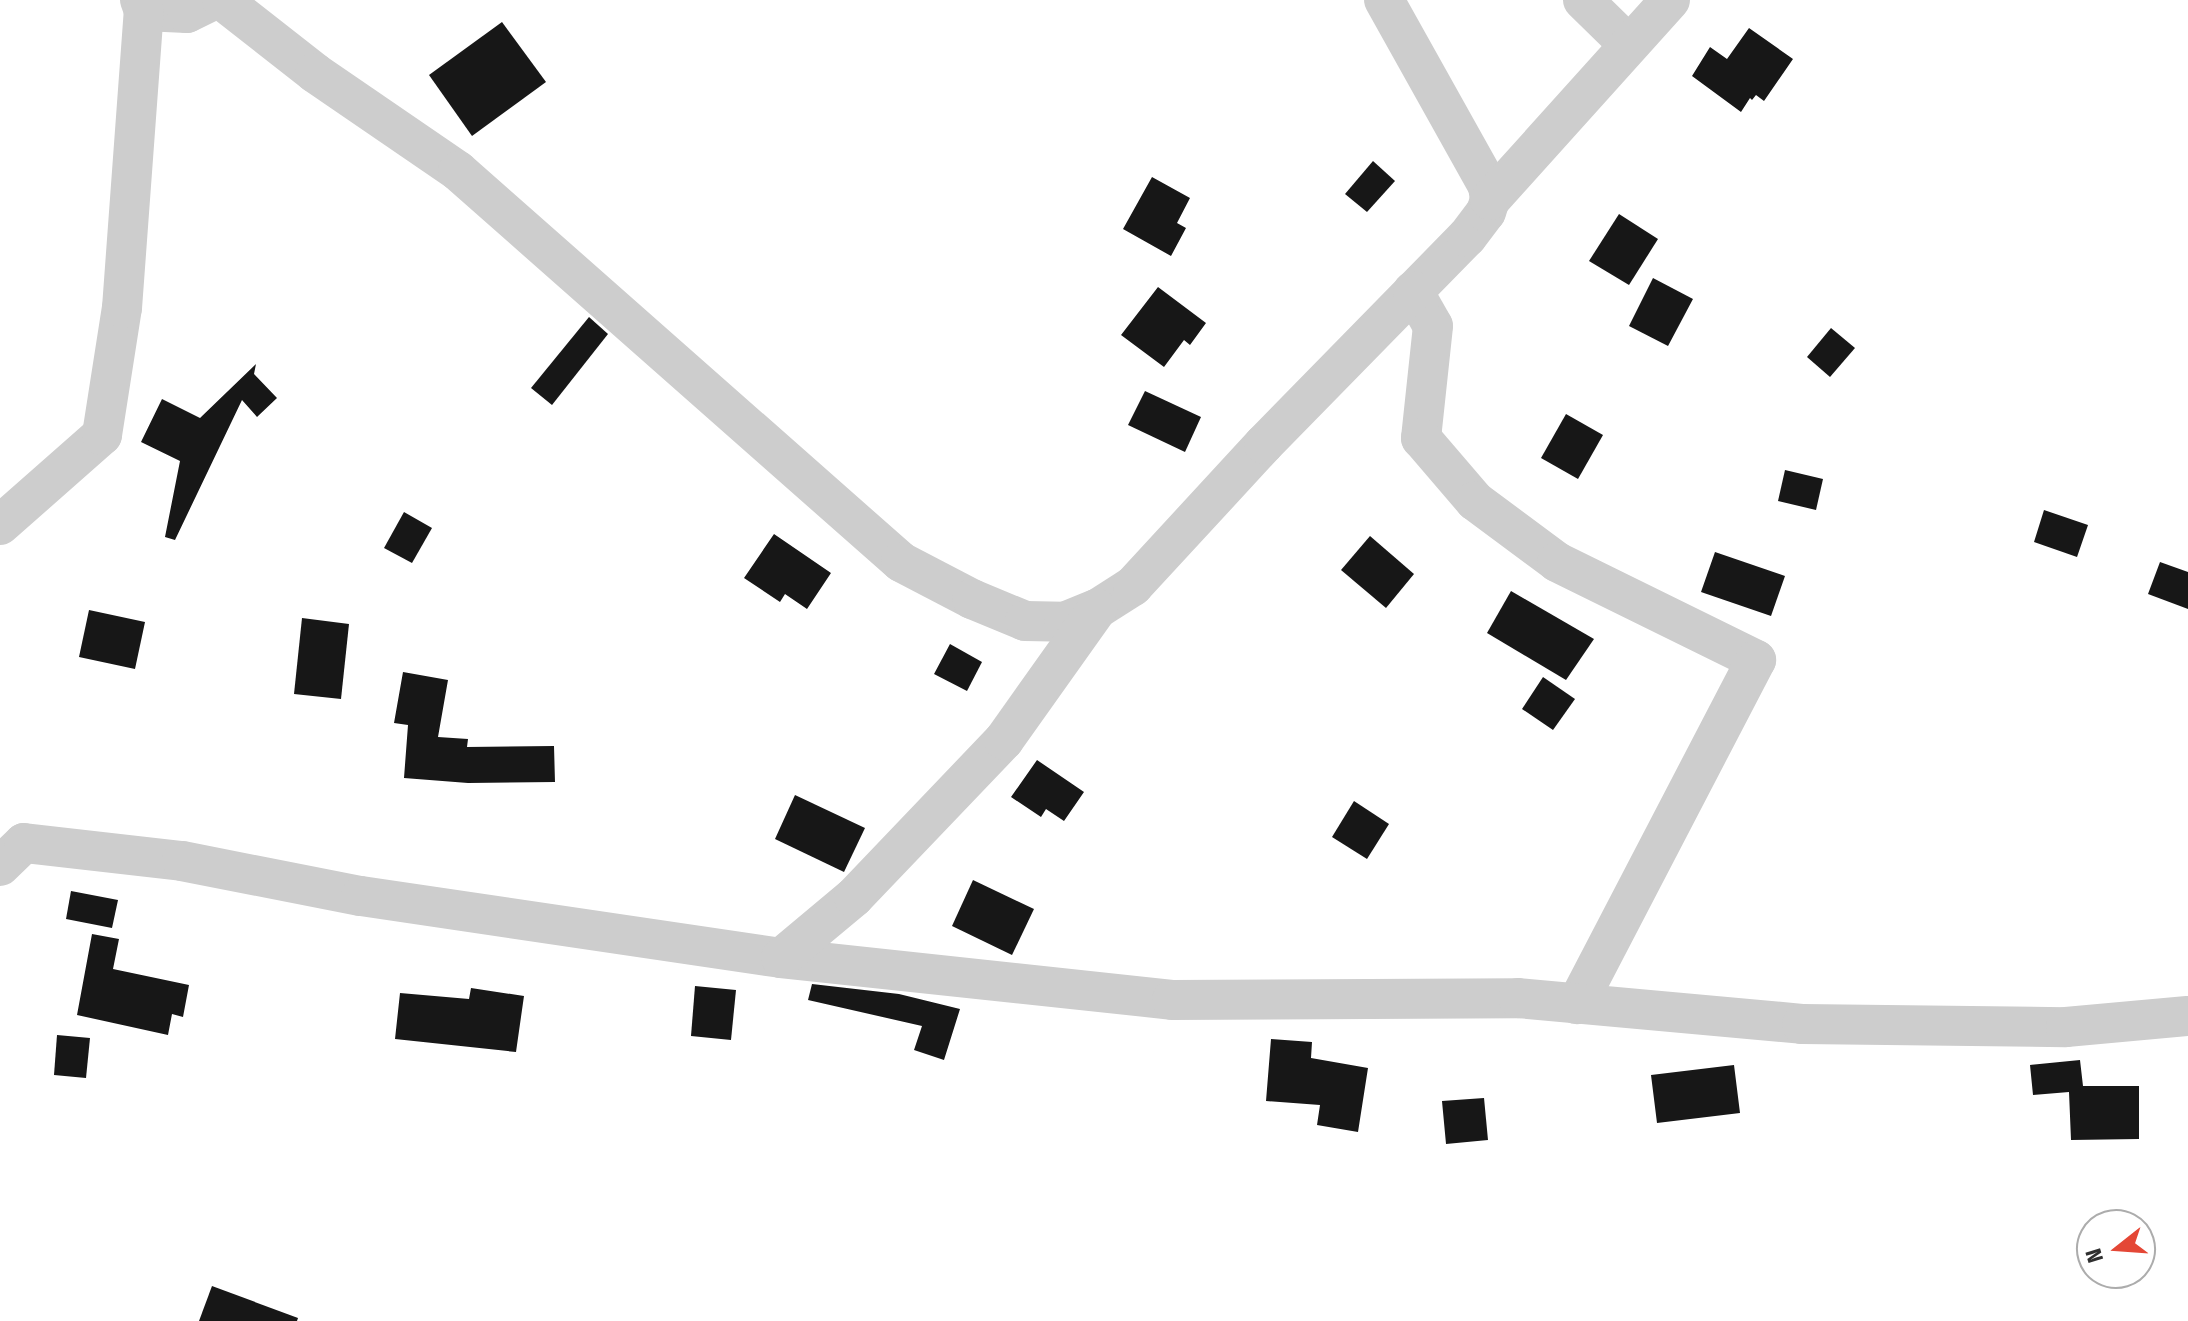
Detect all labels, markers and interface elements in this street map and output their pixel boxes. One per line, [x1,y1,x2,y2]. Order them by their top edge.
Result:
north arrow [2076,1209,2156,1289]
text: N [2080,1245,2109,1266]

